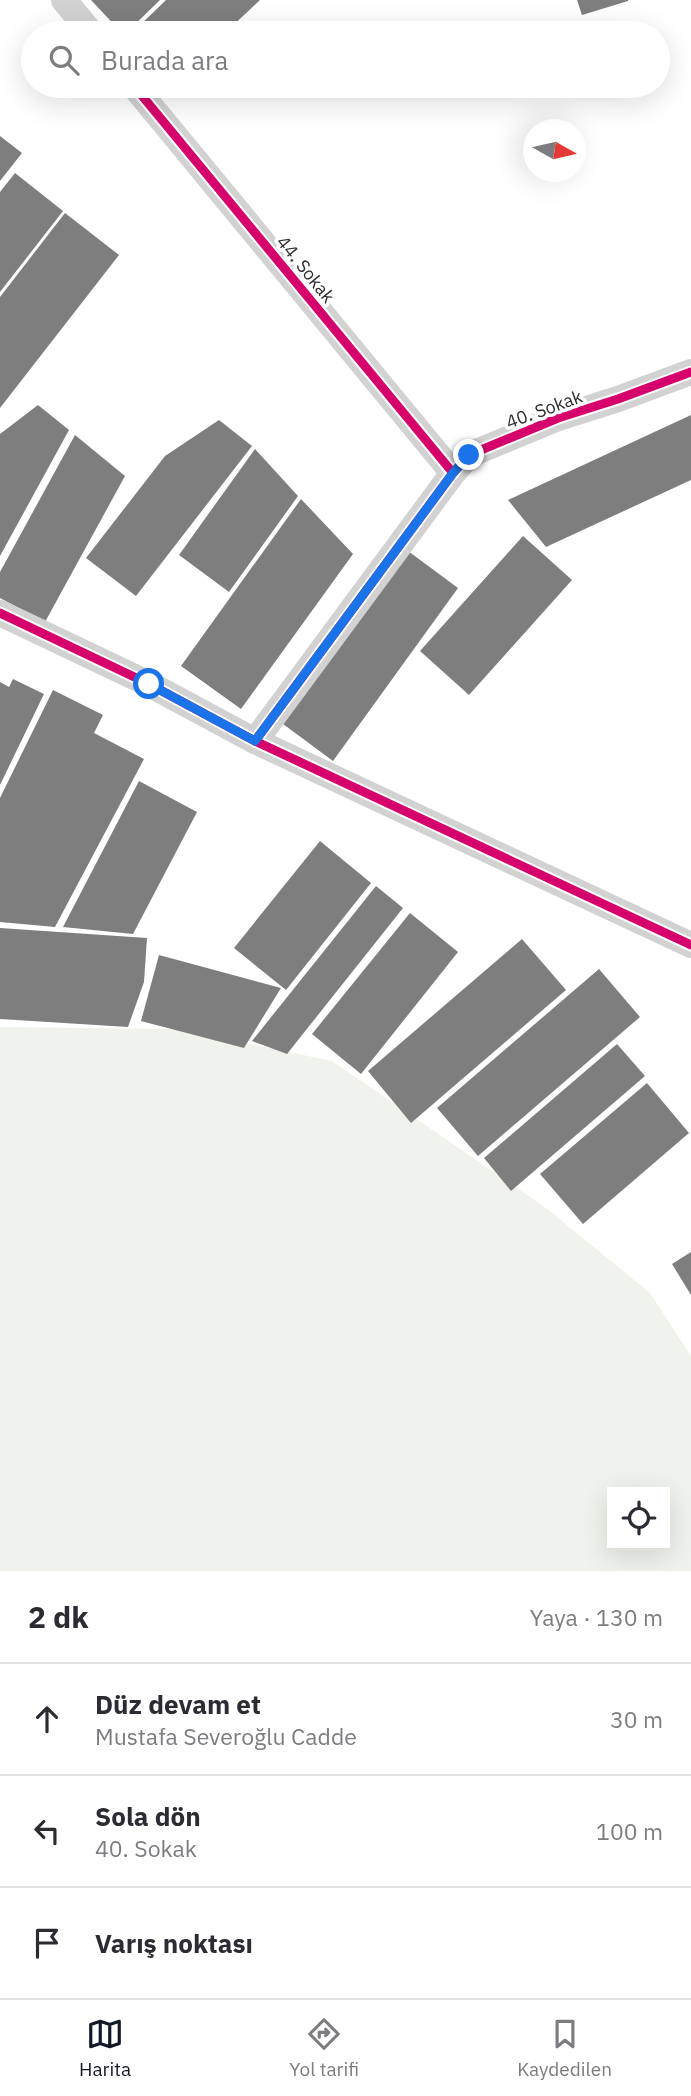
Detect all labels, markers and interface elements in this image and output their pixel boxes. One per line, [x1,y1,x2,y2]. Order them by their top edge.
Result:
search box [21,21,670,98]
icon: search [45,41,83,79]
text: Burada ara [101,43,228,77]
north arrow [523,119,586,182]
street label: 44. Sokak [272,231,340,308]
street label: 40. Sokak [503,384,586,433]
route end [453,439,484,470]
route start [133,668,164,699]
map controls [607,1487,670,1550]
button: locate [607,1487,670,1550]
text: 2 dk [28,1597,89,1636]
text: Yaya · 130 m [530,1602,663,1632]
text: Düz devam et [95,1687,261,1721]
icon: ahead [28,1700,66,1738]
text: 30 m [610,1704,663,1734]
text: Mustafa Severoğlu Cadde [95,1721,357,1751]
text: Sola dön [95,1799,201,1833]
icon: left [28,1812,66,1850]
text: 100 m [596,1816,663,1846]
text: 40. Sokak [95,1833,197,1863]
icon: arrive [28,1924,66,1962]
text: Varış noktası [95,1926,253,1960]
tab: Harita [79,2015,131,2081]
tab: Yol tarifi [289,2015,359,2081]
tab: Kaydedilen [517,2015,612,2081]

